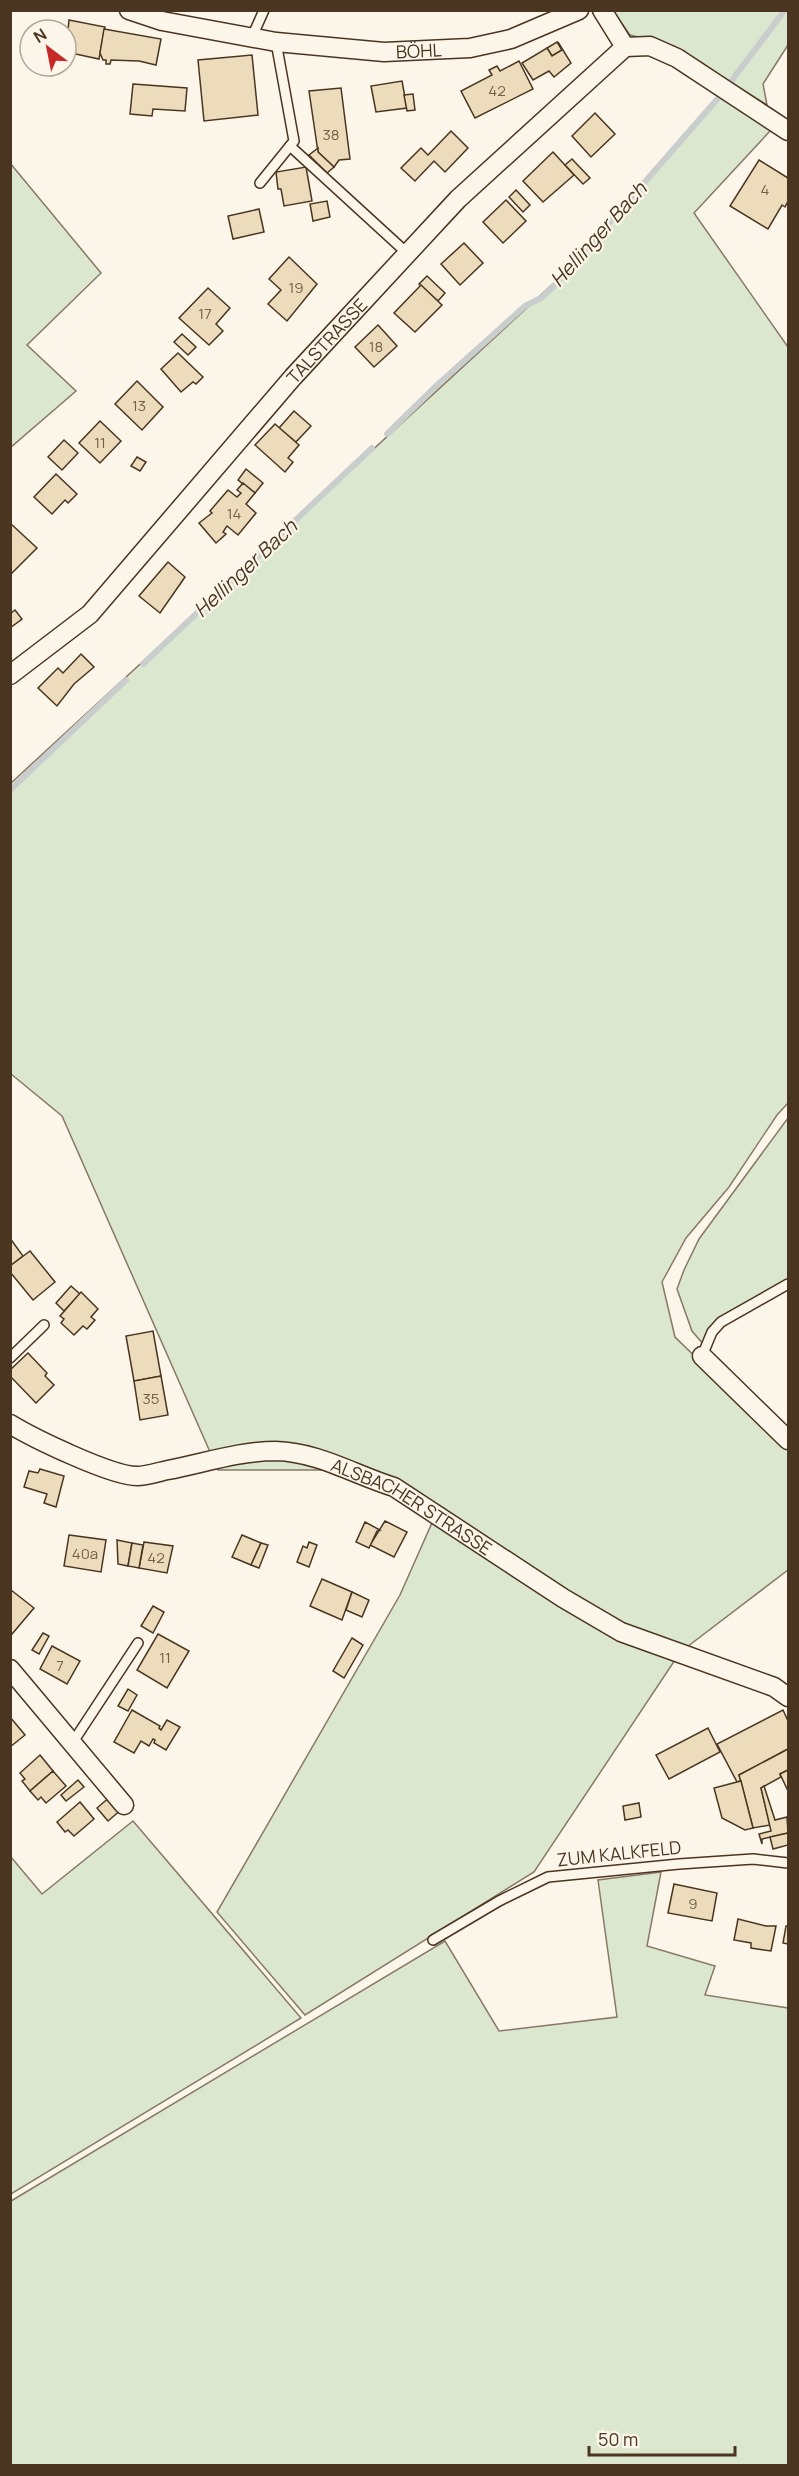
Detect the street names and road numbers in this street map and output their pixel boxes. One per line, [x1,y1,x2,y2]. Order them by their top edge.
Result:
street label: BÖHL [395,37,442,63]
street label: TALSTRASSE [281,293,372,389]
street label: ALSBACHER STRASSE [328,1452,497,1560]
street label: ZUM KALKFELD [556,1835,682,1871]

